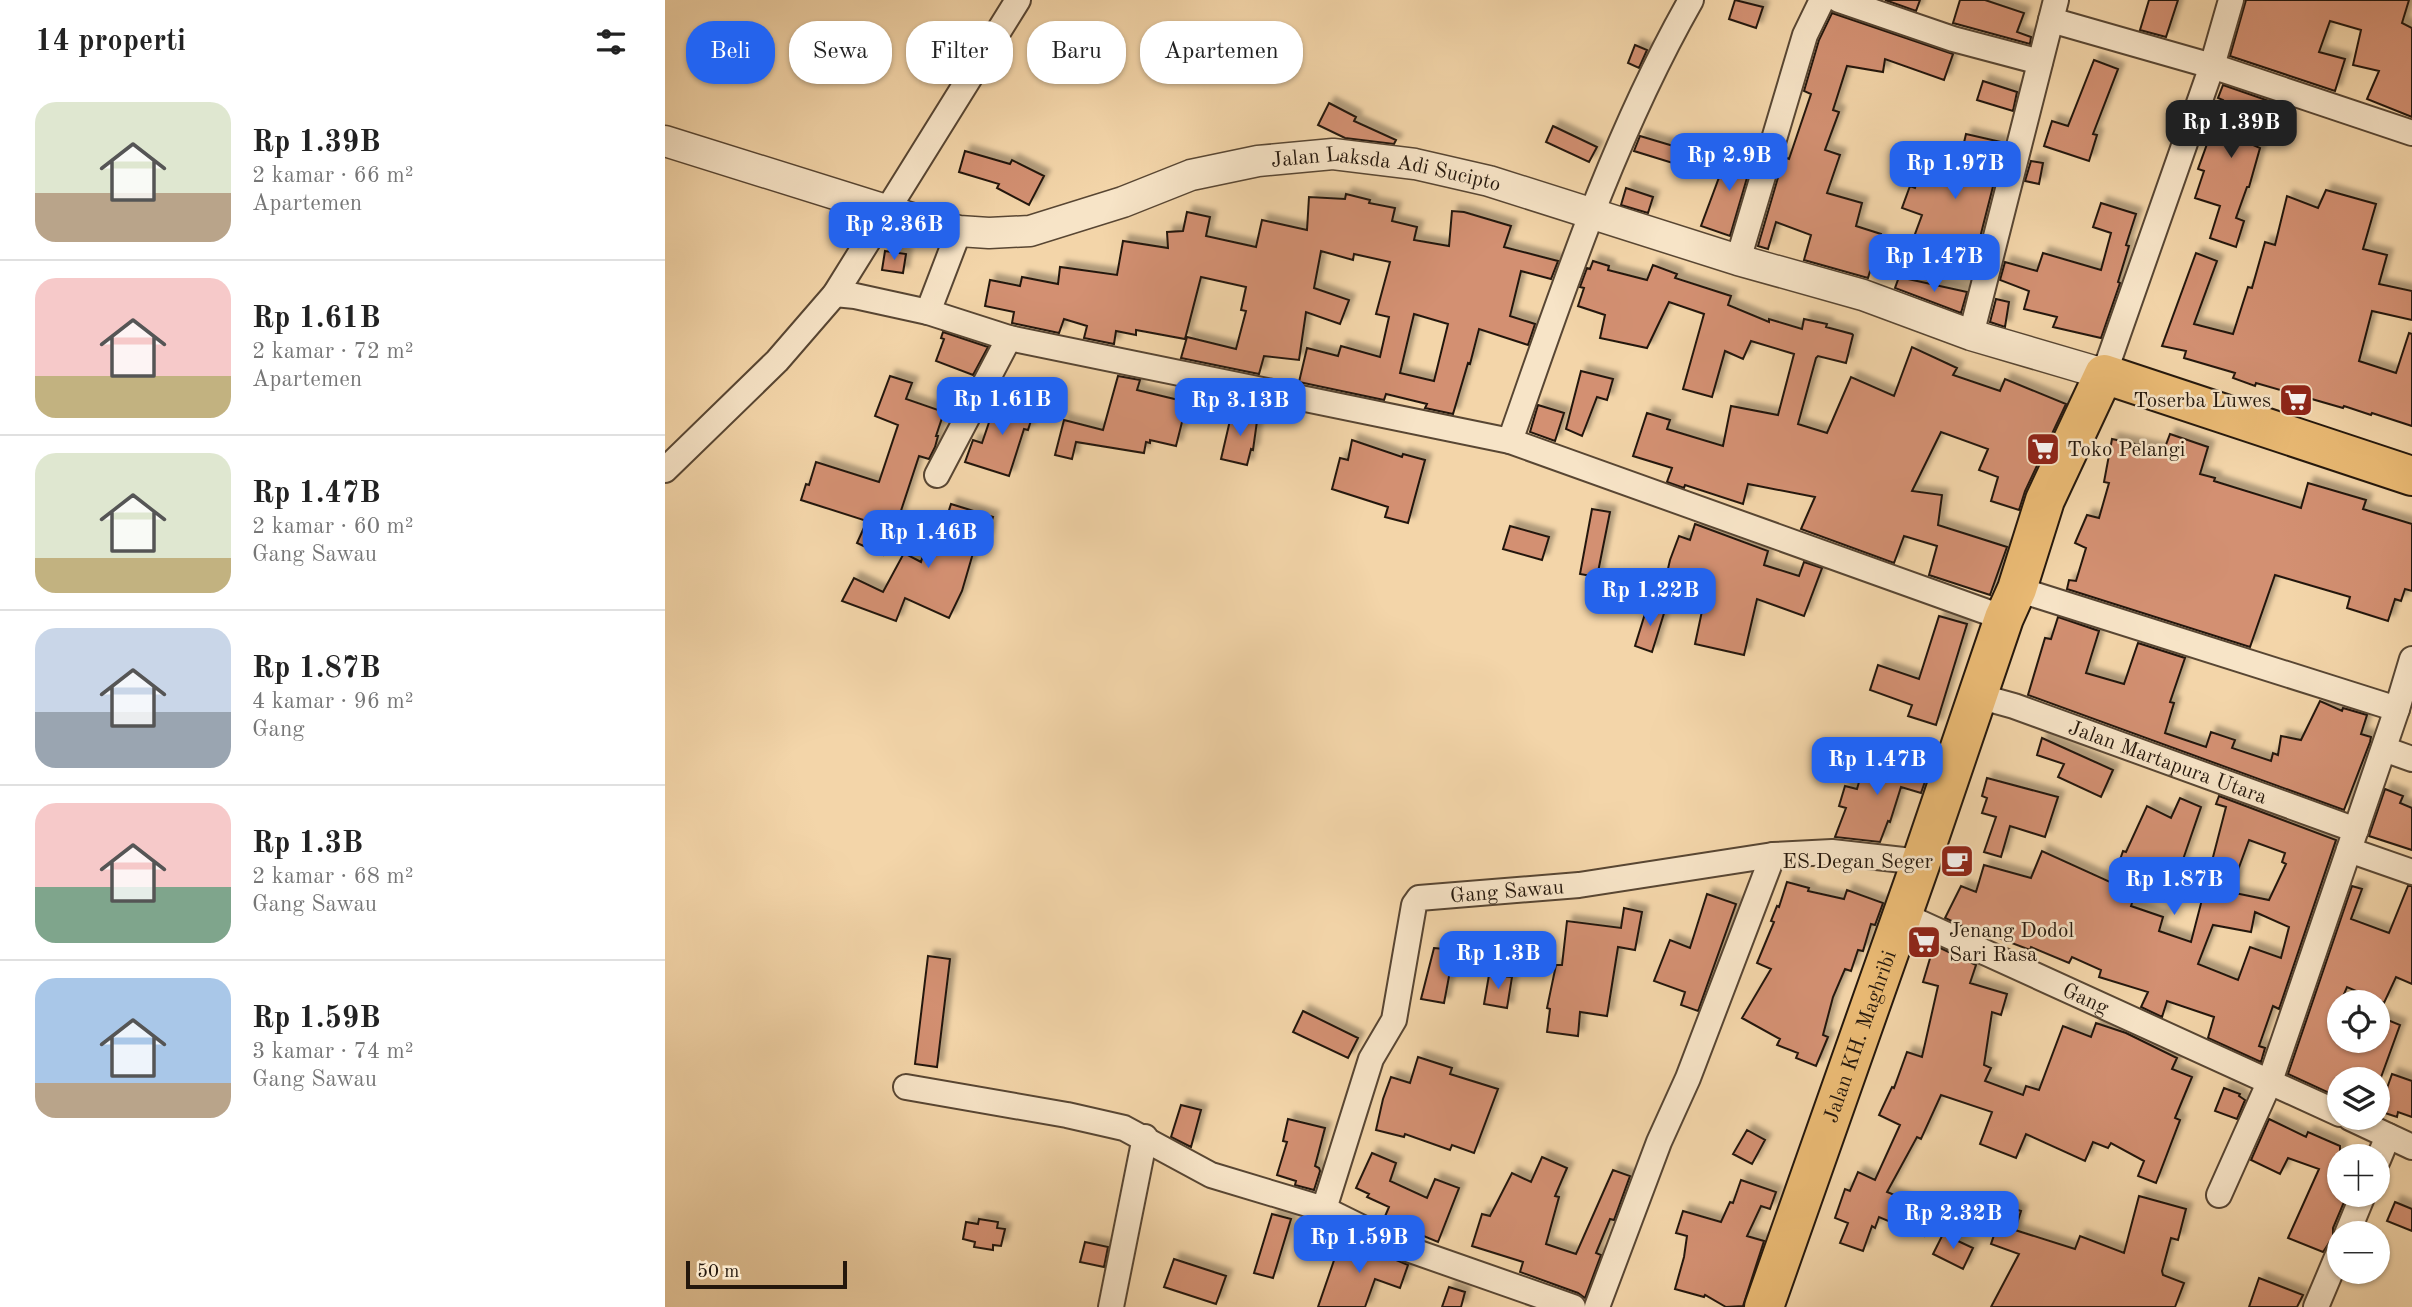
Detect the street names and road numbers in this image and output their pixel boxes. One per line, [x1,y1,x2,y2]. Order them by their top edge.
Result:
street label: Jalan Laksda Adi Sucipto [1270,144,1503,196]
street label: Jalan Martapura Utara [2065,718,2269,809]
street label: Gang Sawau [1449,877,1565,907]
street label: Jalan KH. Maghribi [1821,948,1901,1126]
street label: Gang [2059,980,2112,1019]

